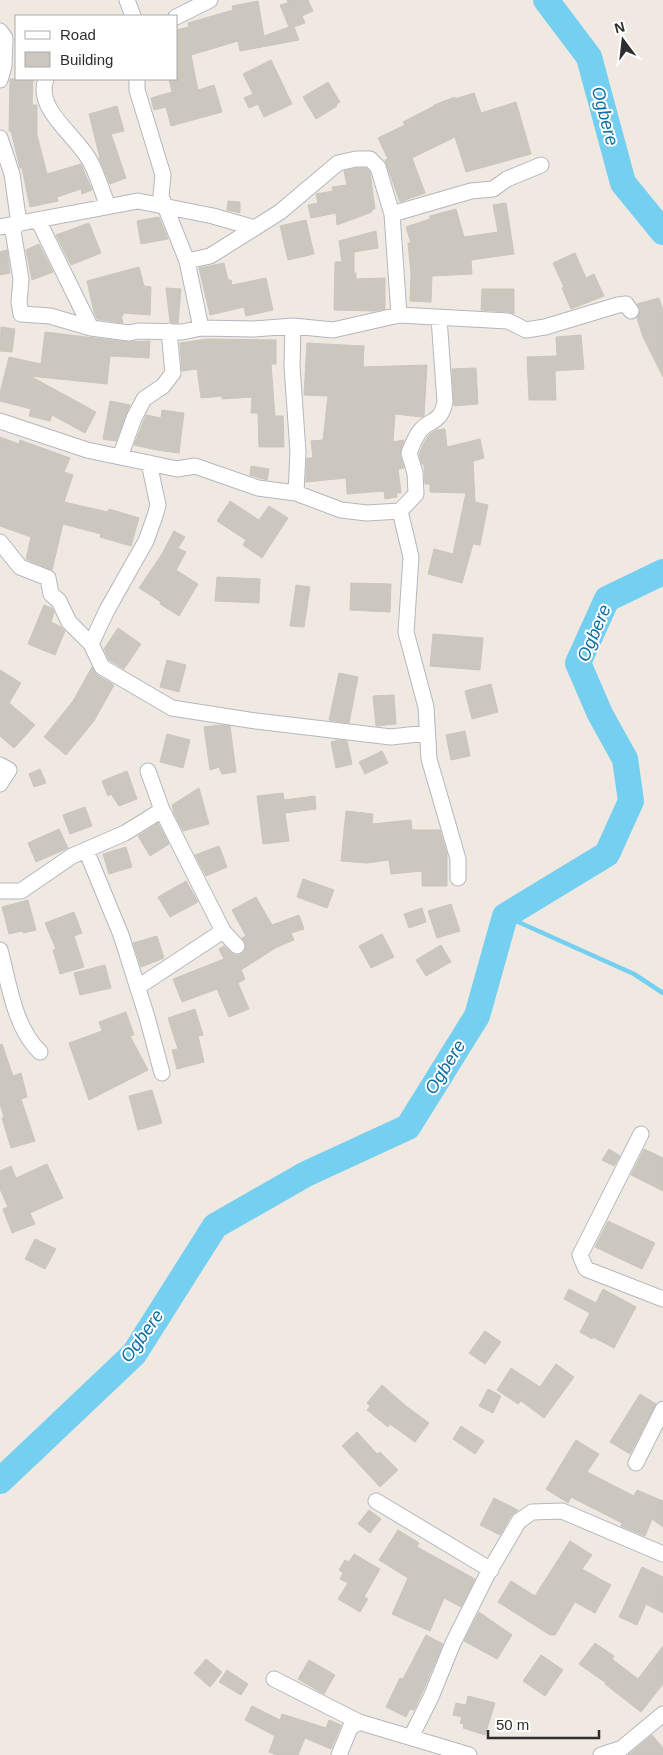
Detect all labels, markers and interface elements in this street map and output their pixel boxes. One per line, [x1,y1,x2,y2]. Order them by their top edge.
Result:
legend [15,15,178,80]
north arrow [598,15,648,65]
text: N [613,18,627,36]
text: Road [60,26,96,43]
text: Building [60,51,113,68]
water label: Ogbere [588,84,622,148]
water label: Ogbere [573,601,615,665]
water label: Ogbere [421,1036,469,1098]
water label: Ogbere [116,1306,168,1366]
scale bar [488,1708,599,1740]
text: 50 m [496,1716,529,1733]

